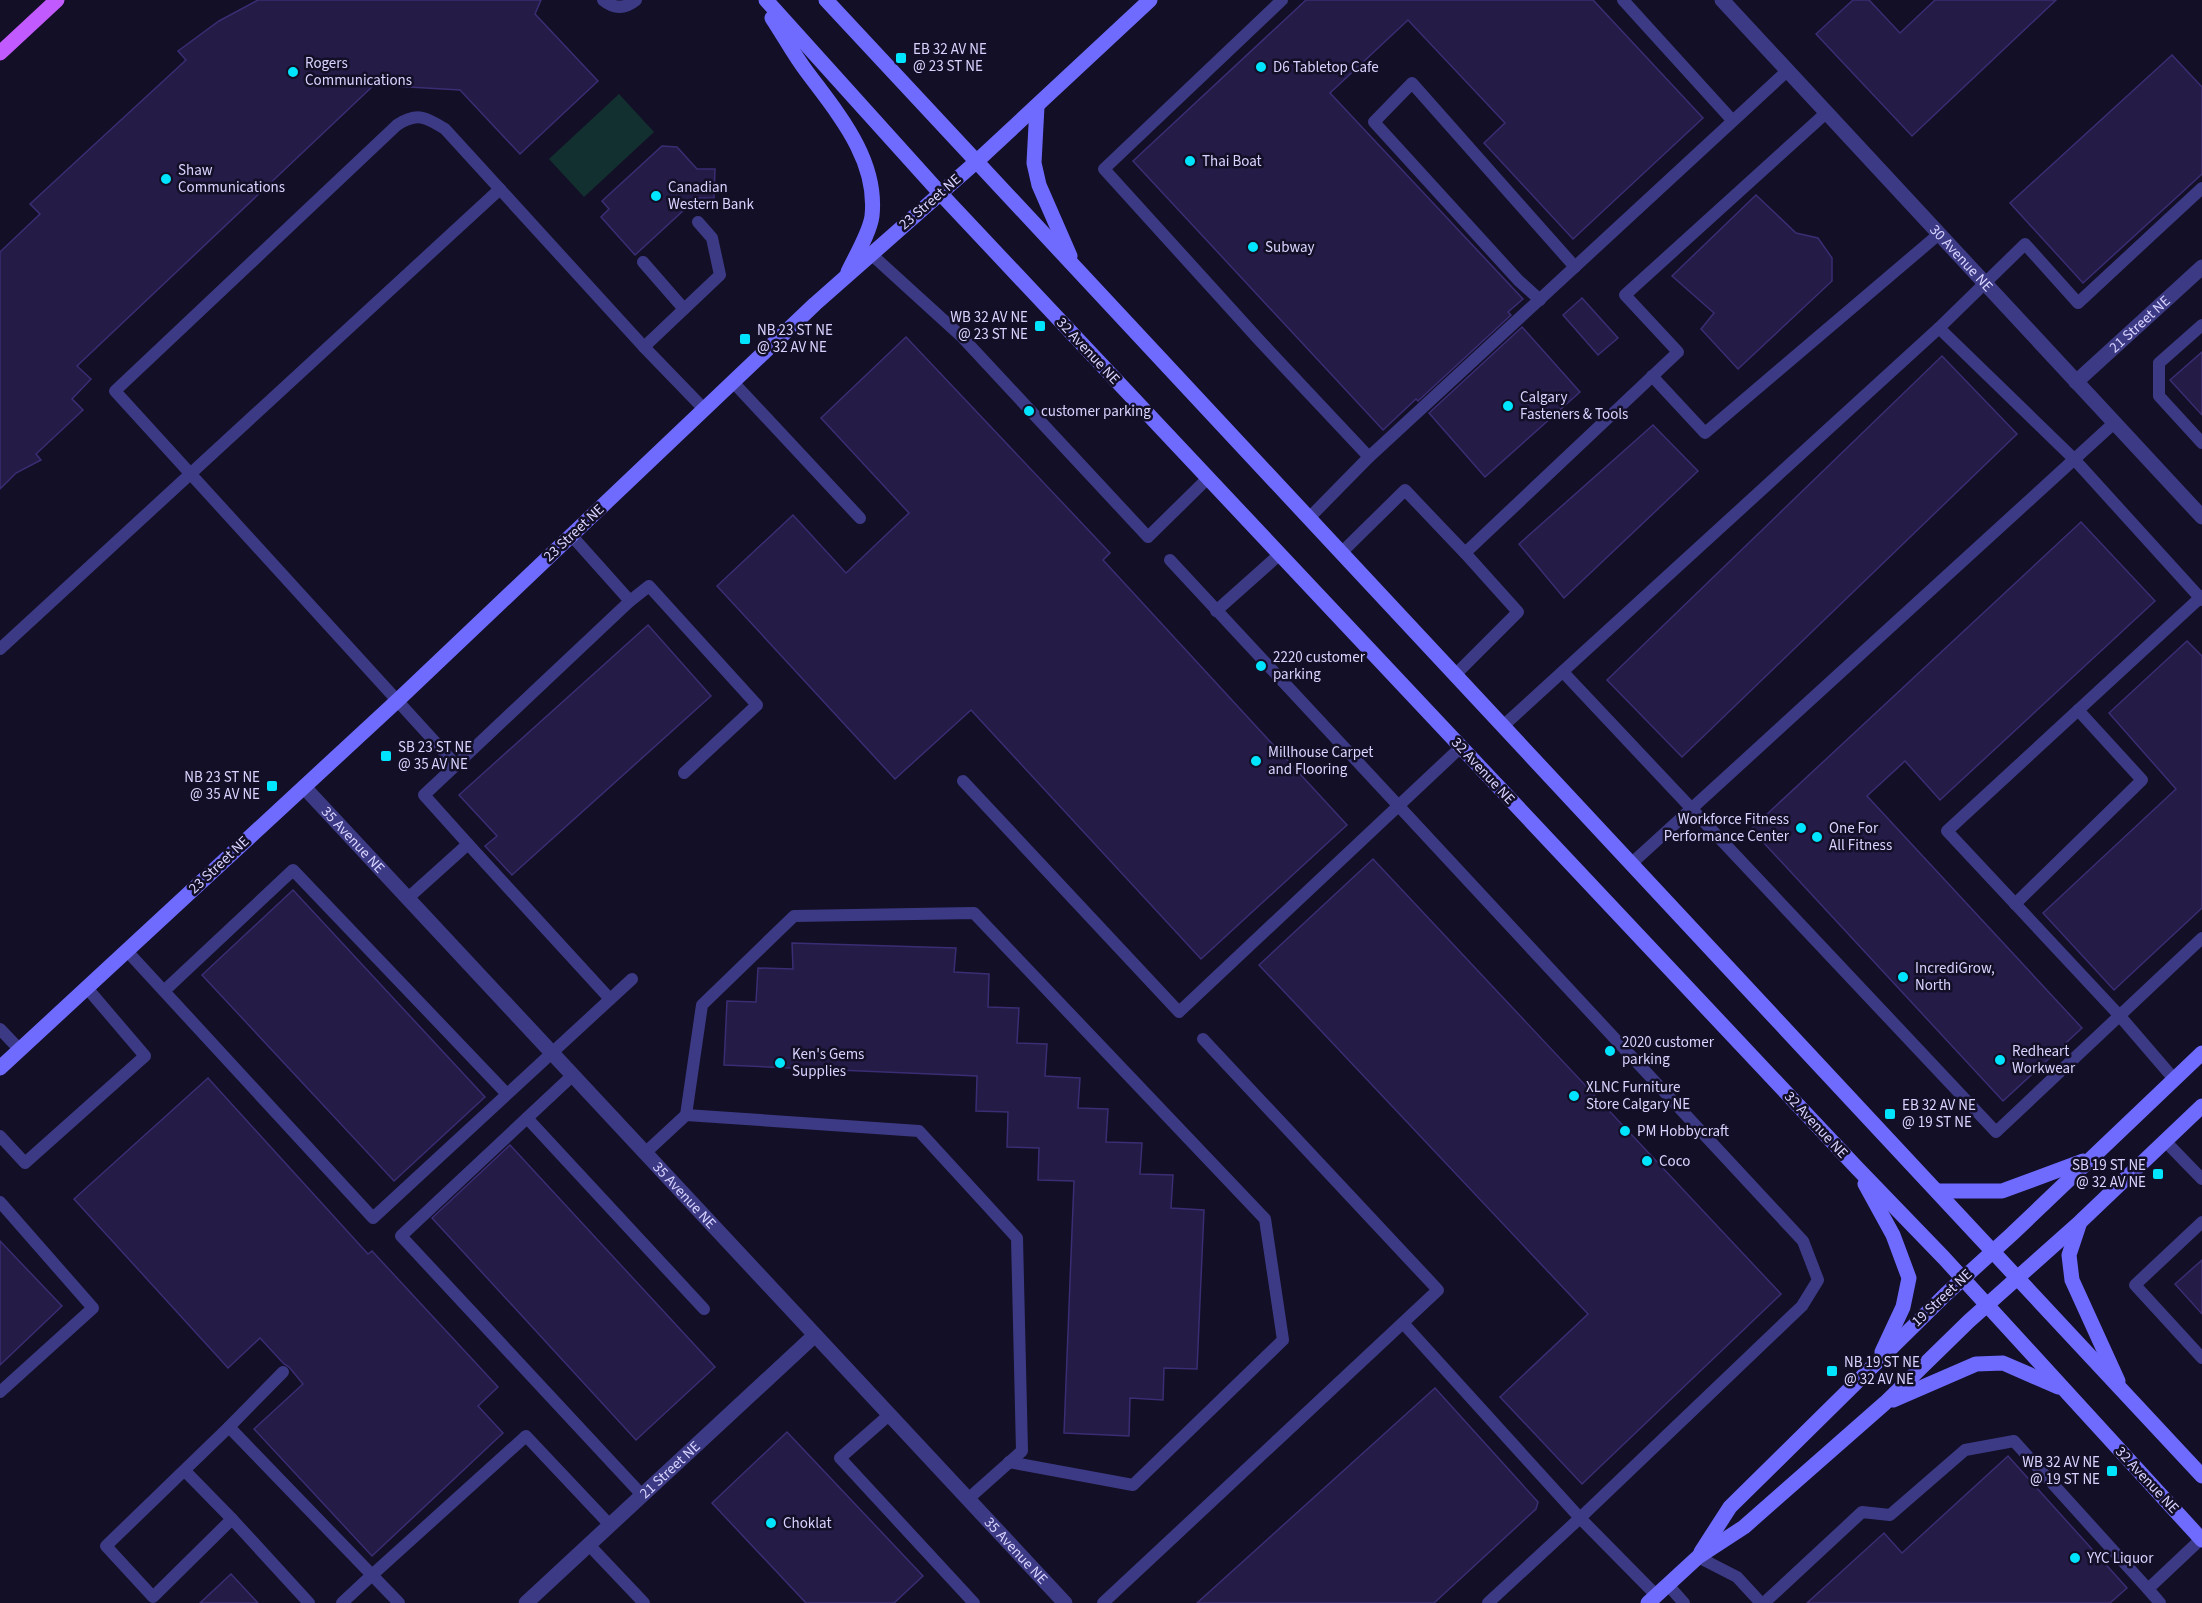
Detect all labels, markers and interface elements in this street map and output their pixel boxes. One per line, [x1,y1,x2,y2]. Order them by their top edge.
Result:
place label: EB 32 AV NE @ 23 ST NE [913,39,987,77]
marker: EB 32 AV NE @ 23 ST NE [894,51,908,65]
place label: Rogers Communications [305,53,412,91]
place label: D6 Tabletop Cafe [1273,57,1379,78]
marker: D6 Tabletop Cafe [1254,60,1268,74]
marker: Rogers Communications [286,65,300,79]
place label: Thai Boat [1202,151,1262,172]
marker: Thai Boat [1183,154,1197,168]
place label: Shaw Communications [178,160,285,198]
street label: 23 Street NE [894,169,966,235]
marker: Shaw Communications [159,172,173,186]
place label: Canadian Western Bank [668,177,755,215]
marker: Canadian Western Bank [649,189,663,203]
street label: 30 Avenue NE [1925,220,1998,296]
place label: Subway [1265,237,1315,258]
marker: Subway [1246,240,1260,254]
street label: 21 Street NE [2104,291,2175,357]
place label: WB 32 AV NE @ 23 ST NE [950,307,1028,345]
street label: 32 Avenue NE [1051,313,1125,389]
marker: WB 32 AV NE @ 23 ST NE [1033,319,1047,333]
place label: NB 23 ST NE @ 32 AV NE [757,320,833,358]
marker: NB 23 ST NE @ 32 AV NE [738,332,752,346]
place label: Calgary Fasteners & Tools [1520,387,1628,425]
marker: Calgary Fasteners & Tools [1501,399,1515,413]
place label: customer parking [1041,401,1151,422]
marker: customer parking [1022,404,1036,418]
street label: 23 Street NE [539,499,609,567]
place label: 2220 customer parking [1273,647,1366,685]
marker: 2220 customer parking [1254,659,1268,673]
street label: 32 Avenue NE [1446,733,1520,809]
place label: SB 23 ST NE @ 35 AV NE [398,737,472,775]
place label: Millhouse Carpet and Flooring [1268,742,1373,780]
marker: SB 23 ST NE @ 35 AV NE [379,749,393,763]
marker: Millhouse Carpet and Flooring [1249,754,1263,768]
place label: NB 23 ST NE @ 35 AV NE [184,767,260,805]
marker: NB 23 ST NE @ 35 AV NE [265,779,279,793]
street label: 35 Avenue NE [316,801,390,878]
place label: Workforce Fitness Performance Center [1664,809,1790,847]
place label: One For All Fitness [1829,818,1892,856]
marker: Workforce Fitness Performance Center [1794,821,1808,835]
marker: One For All Fitness [1810,830,1824,844]
street label: 23 Street NE [184,831,254,899]
place label: IncrediGrow, North [1915,958,1995,996]
marker: IncrediGrow, North [1896,970,1910,984]
place label: 2020 customer parking [1622,1032,1715,1070]
place label: Redheart Workwear [2012,1041,2076,1079]
place label: Ken's Gems Supplies [792,1044,864,1082]
marker: 2020 customer parking [1603,1044,1617,1058]
marker: Redheart Workwear [1993,1053,2007,1067]
marker: Ken's Gems Supplies [773,1056,787,1070]
place label: XLNC Furniture Store Calgary NE [1586,1077,1690,1115]
street label: 32 Avenue NE [1779,1087,1853,1163]
marker: XLNC Furniture Store Calgary NE [1567,1089,1581,1103]
place label: EB 32 AV NE @ 19 ST NE [1902,1095,1976,1133]
marker: EB 32 AV NE @ 19 ST NE [1883,1107,1897,1121]
place label: PM Hobbycraft [1637,1121,1729,1142]
marker: PM Hobbycraft [1618,1124,1632,1138]
place label: Coco [1659,1151,1690,1172]
marker: Coco [1640,1154,1654,1168]
place label: SB 19 ST NE @ 32 AV NE [2072,1155,2146,1193]
street label: 35 Avenue NE [648,1157,721,1233]
marker: SB 19 ST NE @ 32 AV NE [2151,1167,2165,1181]
street label: 19 Street NE [1907,1264,1977,1332]
place label: NB 19 ST NE @ 32 AV NE [1844,1352,1920,1390]
marker: NB 19 ST NE @ 32 AV NE [1825,1364,1839,1378]
street label: 21 Street NE [635,1436,705,1503]
street label: 32 Avenue NE [2110,1442,2184,1518]
place label: WB 32 AV NE @ 19 ST NE [2022,1452,2100,1490]
marker: WB 32 AV NE @ 19 ST NE [2105,1464,2119,1478]
street label: 35 Avenue NE [979,1512,1053,1589]
place label: Choklat [783,1513,832,1534]
marker: Choklat [764,1516,778,1530]
place label: YYC Liquor [2086,1548,2154,1569]
marker: YYC Liquor [2068,1551,2082,1565]

